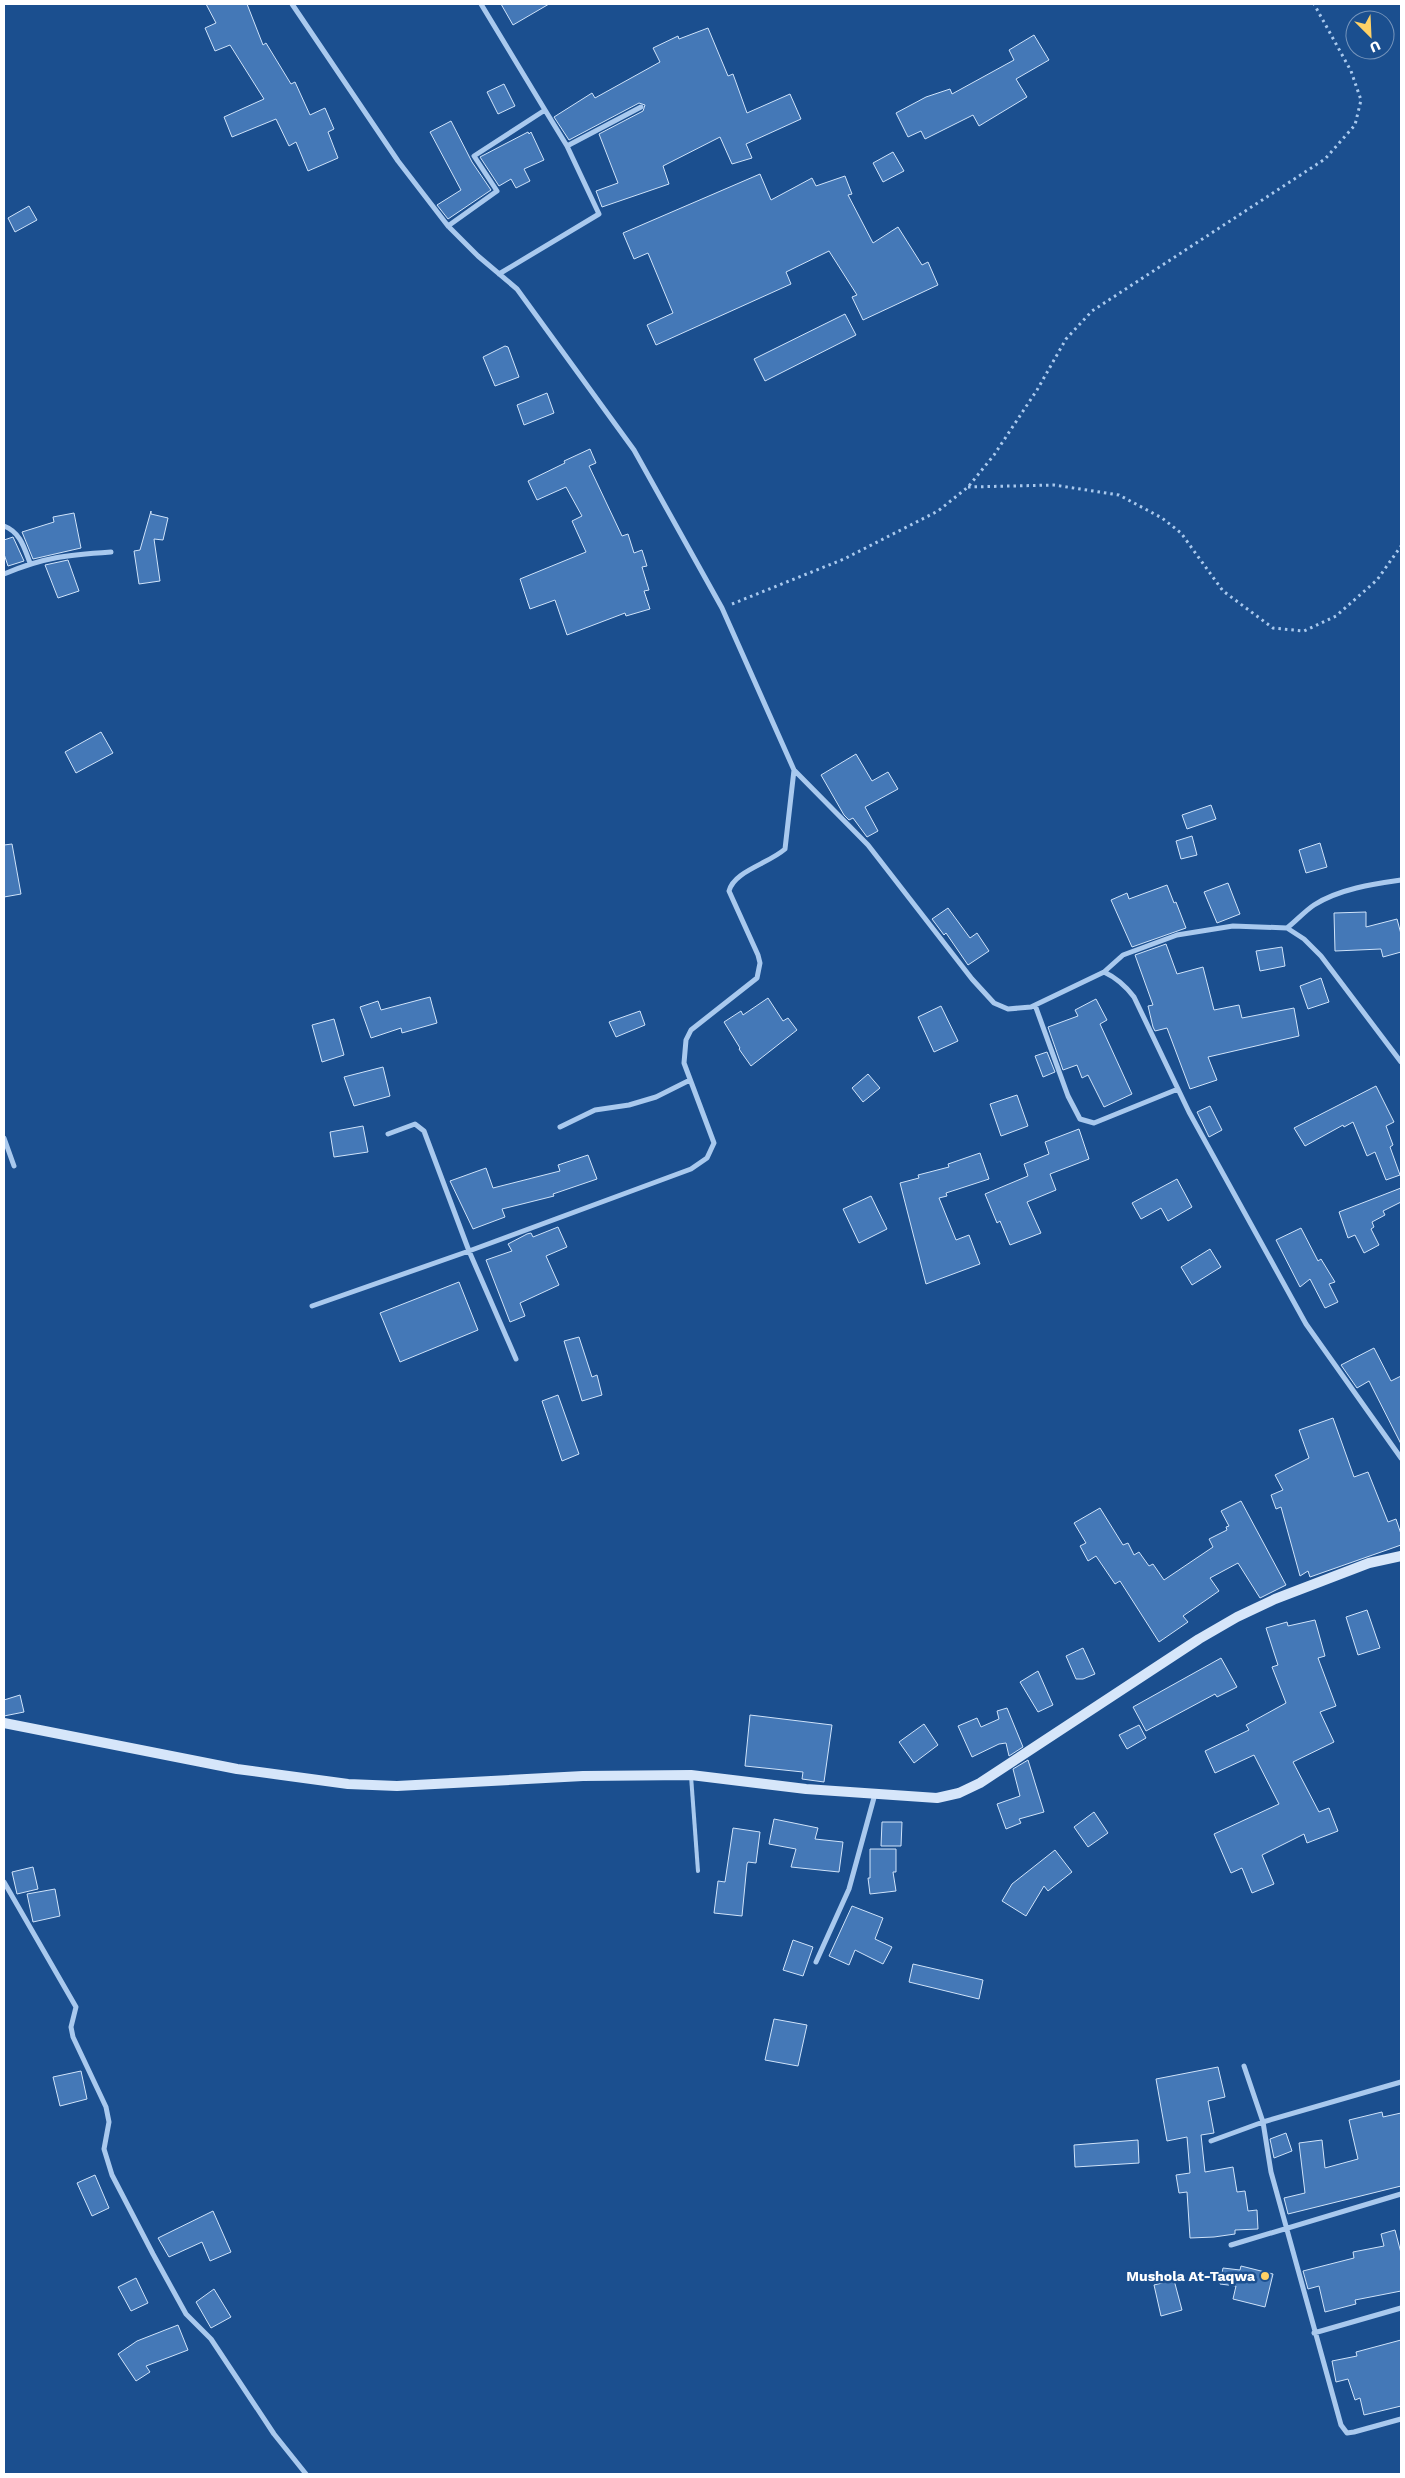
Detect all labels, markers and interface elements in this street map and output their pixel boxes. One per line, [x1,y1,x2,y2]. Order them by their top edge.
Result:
north arrow [1345,10,1395,60]
text: U [1367,38,1383,56]
place label: Mushola At-Taqwa [1126,2268,1256,2284]
marker: Mushola At-Taqwa [1259,2270,1271,2282]

